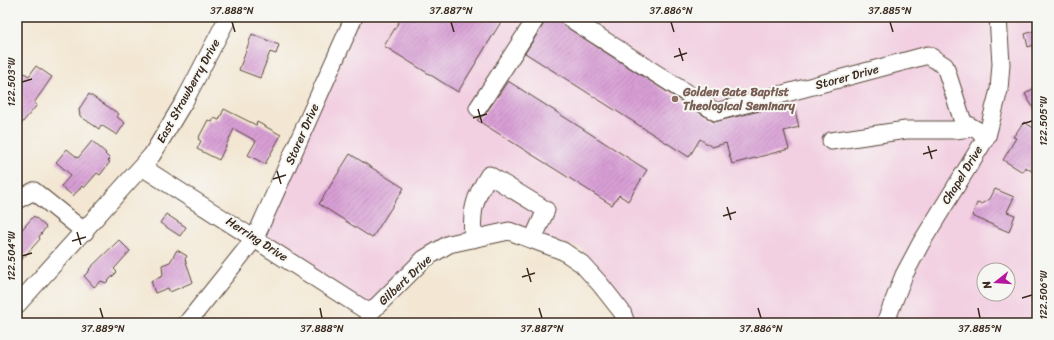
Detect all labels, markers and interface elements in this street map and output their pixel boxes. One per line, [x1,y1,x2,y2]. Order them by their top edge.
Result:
text: 37.888°N [210,2,254,20]
text: 37.887°N [429,2,473,20]
text: 37.886°N [649,2,693,20]
text: 37.885°N [868,2,912,20]
street label: East Strawberry Drive [150,34,226,148]
text: 122.503°W [3,57,21,106]
street label: Storer Drive [813,58,881,96]
place label: Golden Gate Baptist Theological Seminary [682,81,796,117]
marker: Golden Gate Baptist Theological Seminary [670,94,680,104]
text: 122.505°W [1035,96,1053,146]
street label: Storer Drive [279,100,325,168]
street label: Chapel Drive [935,141,989,209]
street label: Herring Drive [221,211,293,267]
text: 122.504°W [3,231,21,281]
street label: Gilbert Drive [373,249,437,311]
north arrow [976,262,1016,302]
text: 122.506°W [1035,270,1053,319]
text: N [977,278,997,292]
text: 37.889°N [81,320,125,338]
text: 37.888°N [300,320,344,338]
text: 37.887°N [520,320,564,338]
text: 37.886°N [739,320,783,338]
text: 37.885°N [958,320,1002,338]

